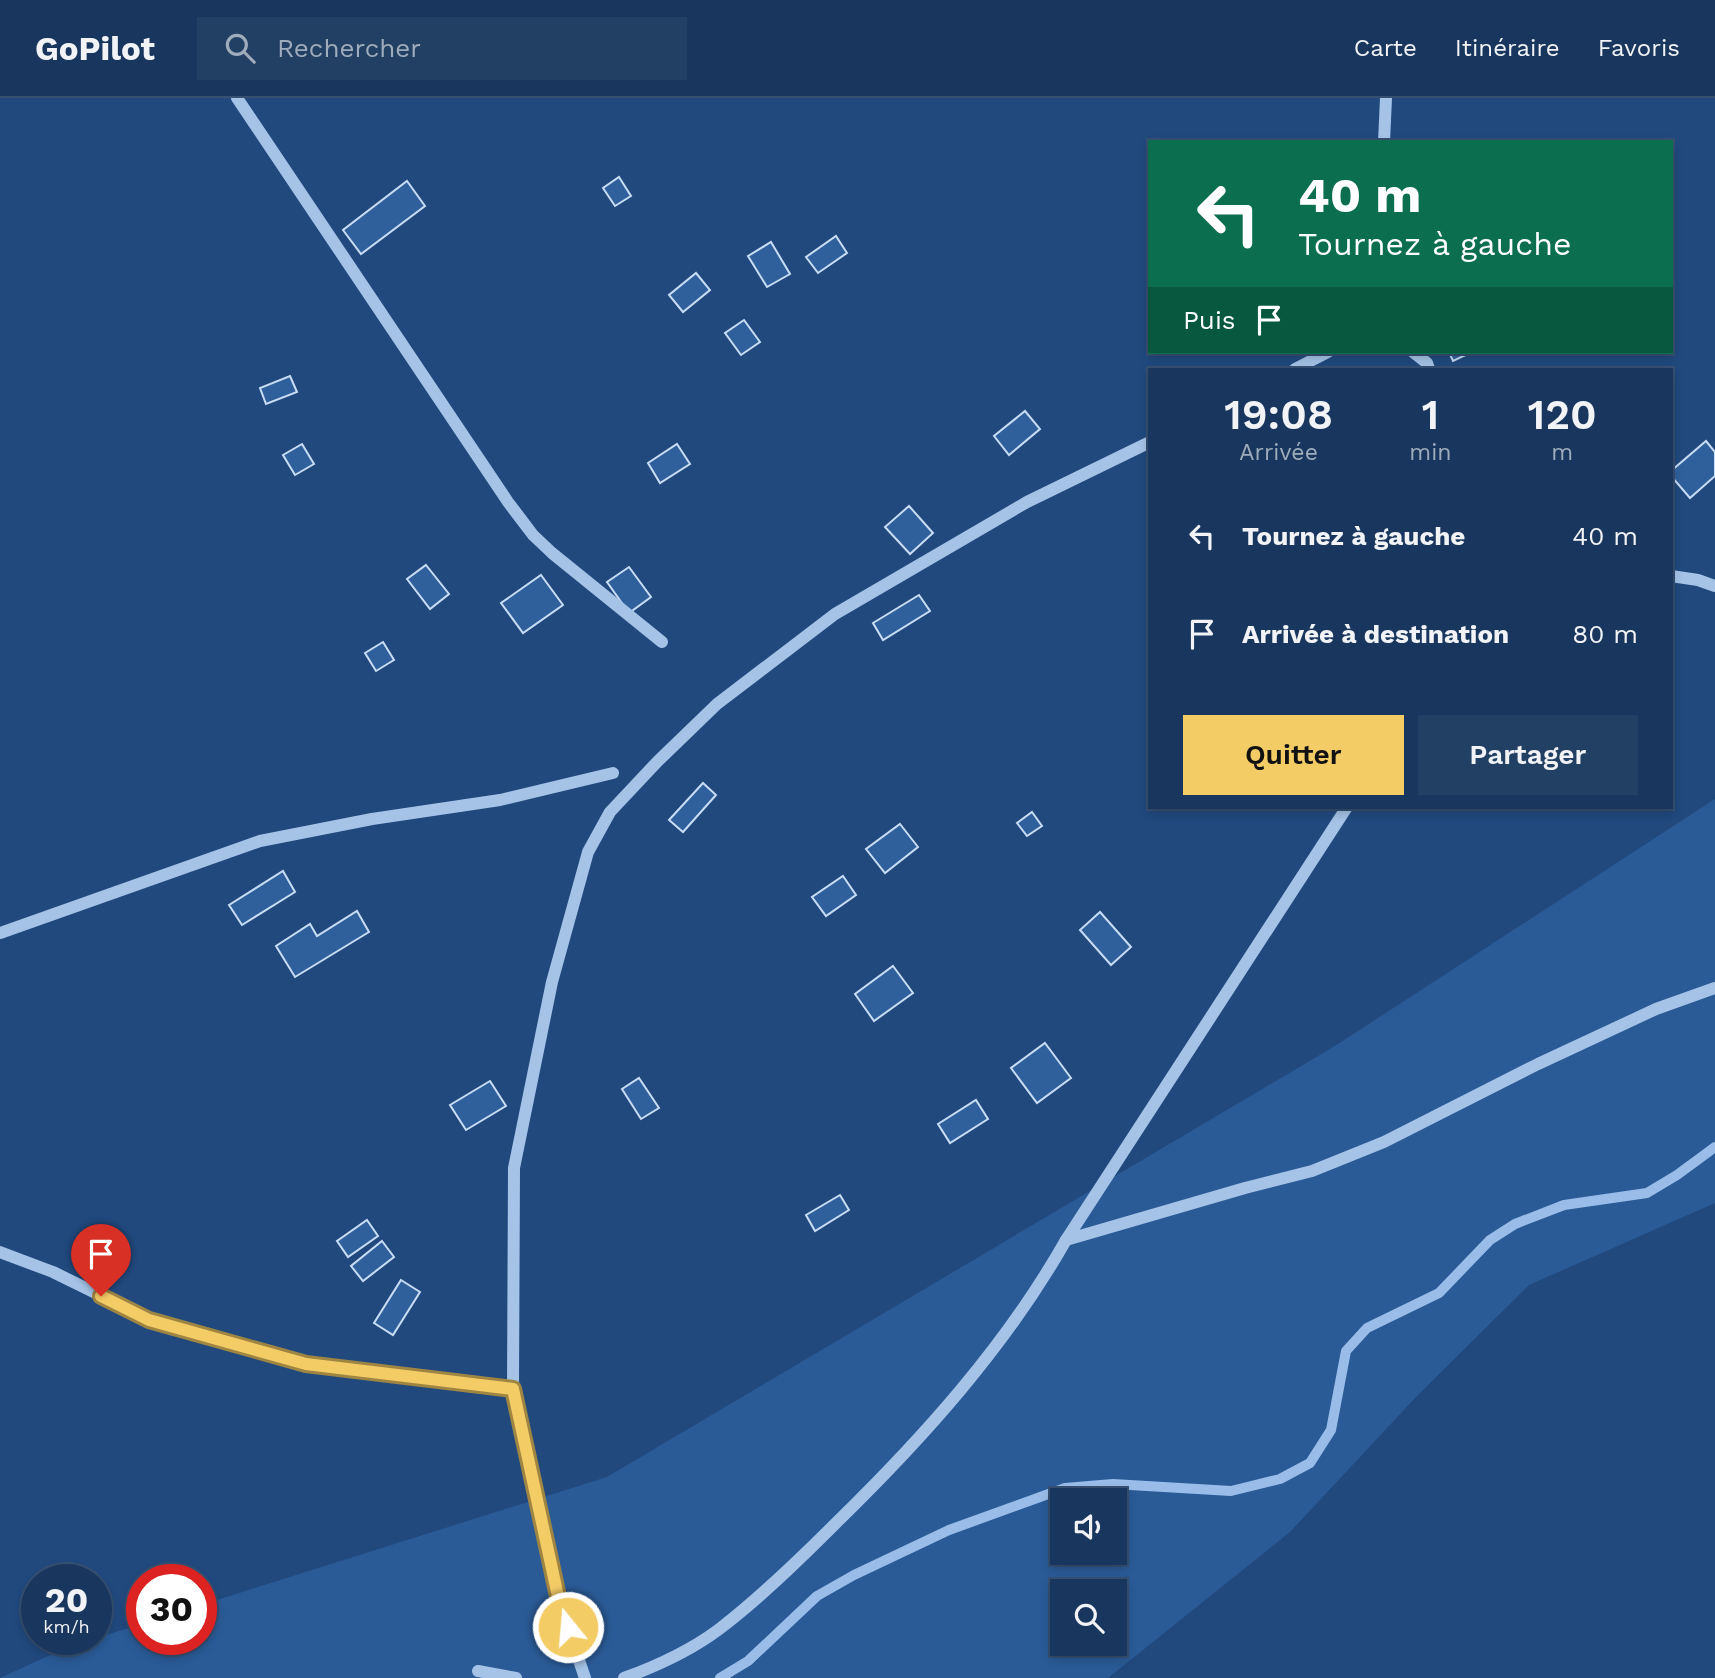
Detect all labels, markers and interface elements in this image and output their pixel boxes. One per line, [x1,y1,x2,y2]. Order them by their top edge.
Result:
search box [197,17,687,80]
text: GoPilot [35,29,155,68]
icon: search [221,29,259,67]
text: Rechercher [277,33,421,63]
text: Carte [1354,34,1417,62]
text: Itinéraire [1455,34,1560,62]
text: Favoris [1598,34,1680,62]
text: 40 m [1298,166,1421,224]
icon: left [1183,168,1274,259]
text: Tournez à gauche [1298,225,1571,263]
icon: arrive [1250,301,1288,339]
text: Puis [1183,305,1236,335]
text: 19:08 [1224,390,1333,439]
text: 1 [1422,390,1439,439]
text: 120 [1528,390,1597,439]
text: Arrivée [1239,439,1318,466]
text: min [1409,439,1452,466]
text: m [1551,439,1573,466]
icon: left [1183,517,1221,555]
text: Tournez à gauche [1242,521,1465,551]
text: 40 m [1572,521,1638,551]
icon: arrive [1183,615,1221,653]
text: Arrivée à destination [1242,619,1509,649]
text: 80 m [1572,619,1638,649]
button: Quitter [1183,715,1404,795]
button: Partager [1418,715,1638,795]
pin [71,1224,131,1296]
icon: arrive [82,1235,120,1273]
map controls [1050,1488,1127,1656]
button: sound [1050,1488,1127,1565]
speed limit sign: 30 [126,1564,217,1655]
text: 20 [45,1579,88,1621]
button: search [1050,1579,1127,1656]
position arrow [531,1590,605,1664]
text: km/h [43,1616,90,1637]

